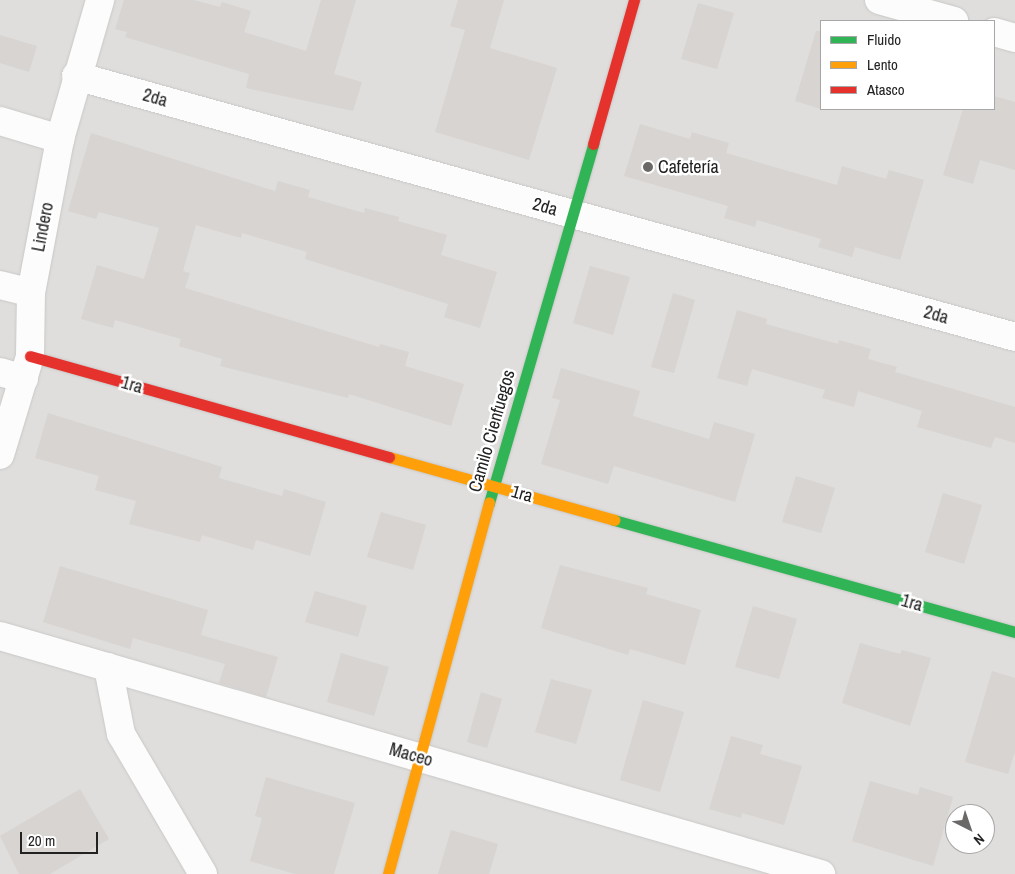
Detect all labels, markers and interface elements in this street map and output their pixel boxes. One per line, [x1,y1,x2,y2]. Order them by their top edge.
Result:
legend [820,20,995,110]
text: Fluido [867,29,901,50]
text: Lento [867,54,898,75]
text: Atasco [867,79,905,100]
street label: 2da [140,84,170,112]
place label: Cafetería [658,156,719,178]
marker: Cafetería [642,161,654,173]
street label: 2da [530,193,560,221]
street label: Lindero [28,200,58,254]
street label: 2da [921,301,951,329]
street label: Camilo Cienfuegos [464,367,520,495]
street label: 1ra [119,372,145,398]
street label: 1ra [509,481,535,507]
street label: 1ra [899,590,925,616]
street label: Maceo [387,739,435,771]
north arrow [945,804,995,854]
scale bar [22,822,100,854]
text: 20 m [28,830,55,851]
text: N [970,830,988,849]

